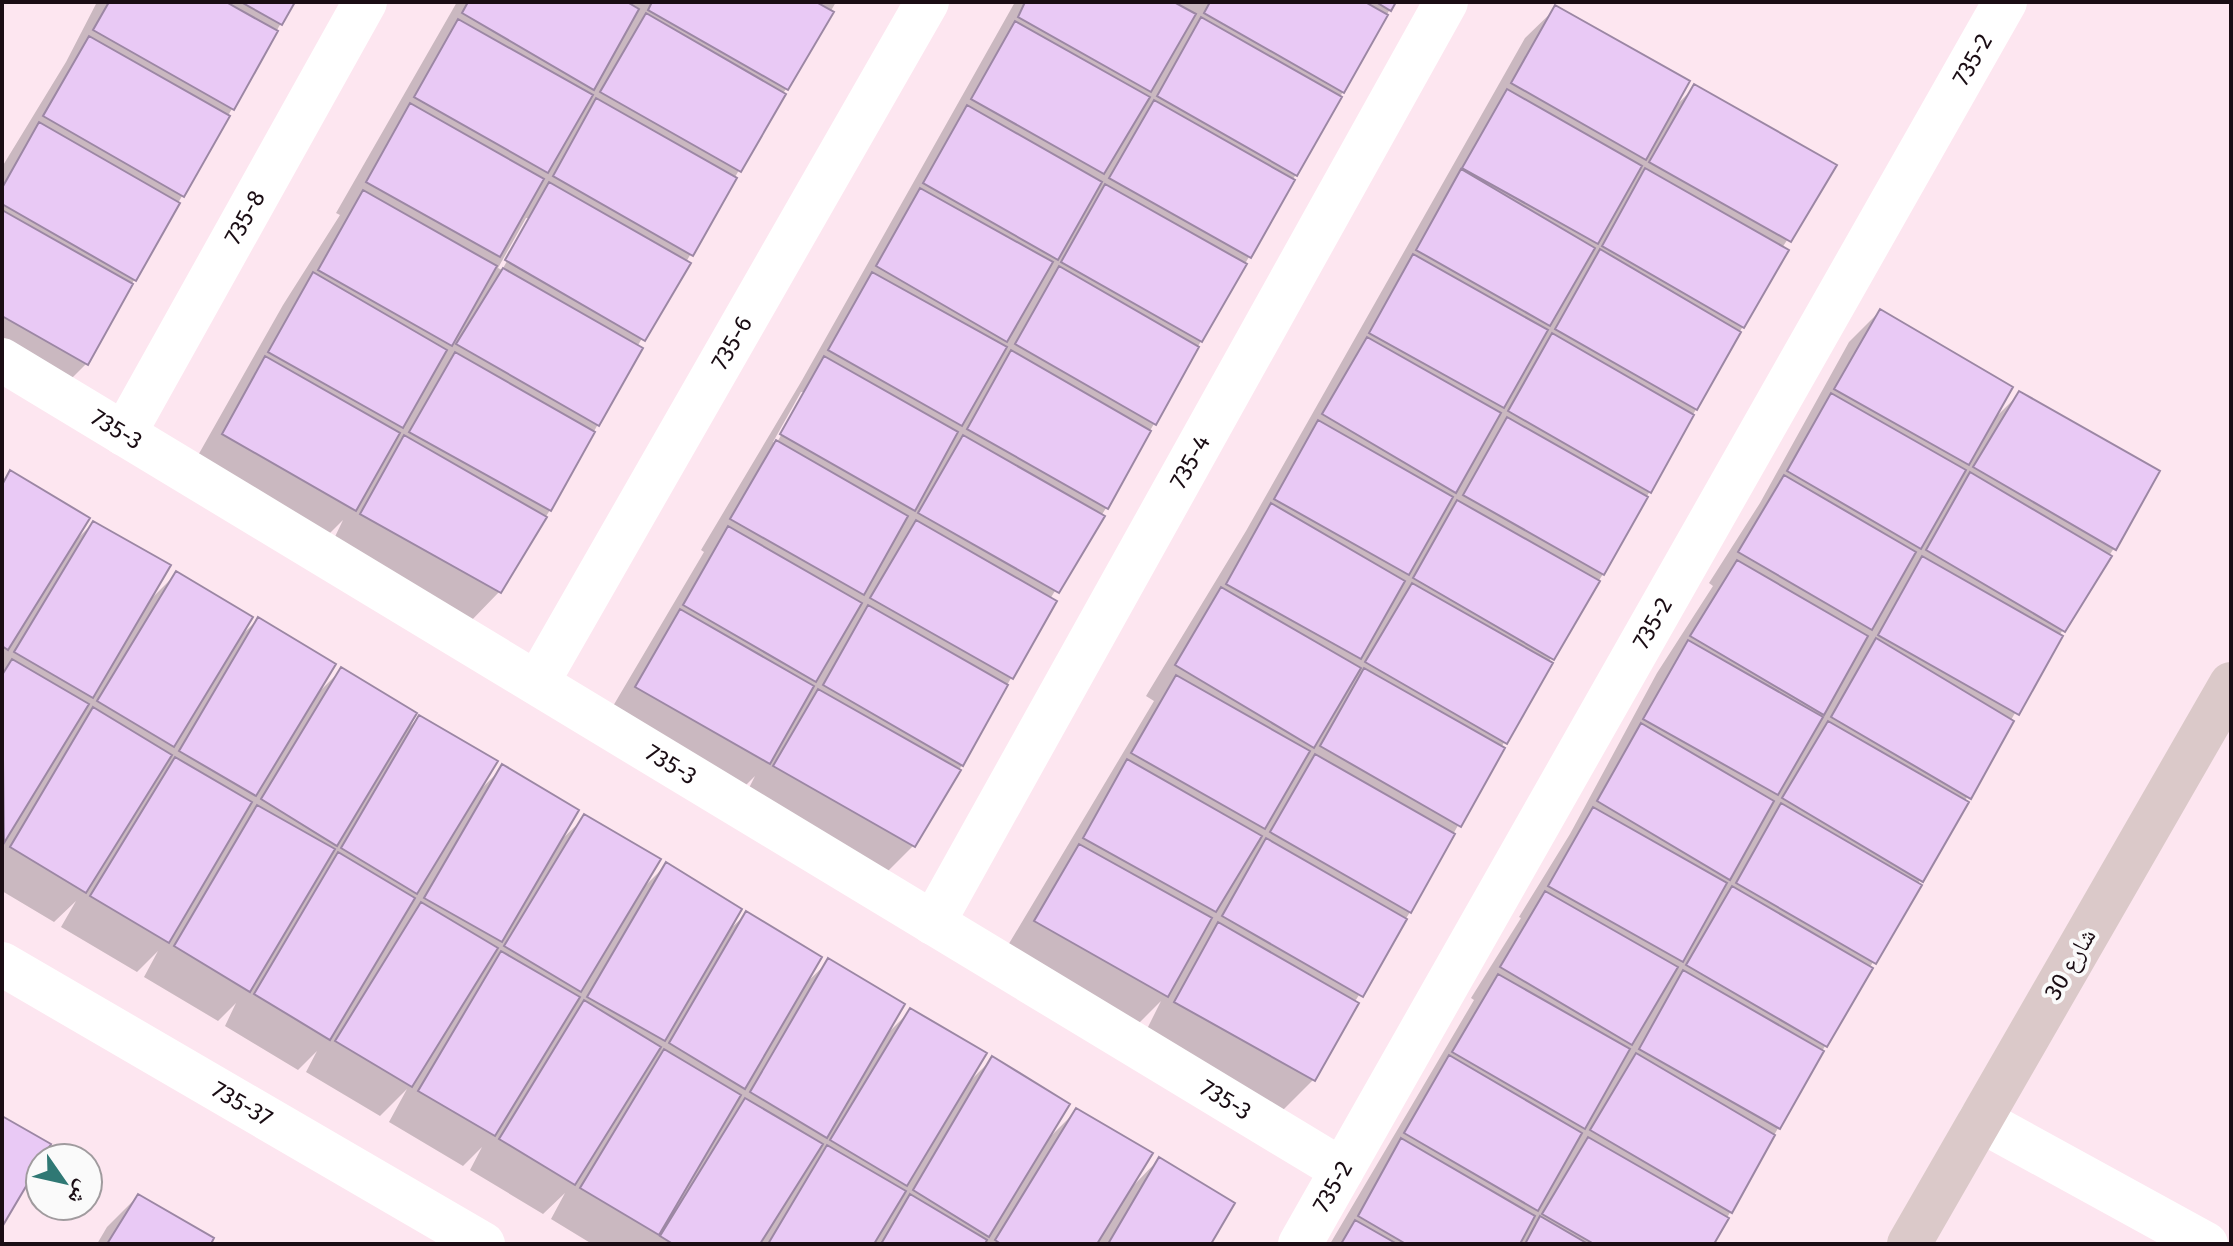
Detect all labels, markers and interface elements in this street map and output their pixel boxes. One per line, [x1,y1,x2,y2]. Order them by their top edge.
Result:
street label: 735-2 [1947,29,1998,90]
street label: 735-8 [219,186,271,249]
street label: 735-6 [706,311,758,374]
street label: 735-3 [86,403,147,455]
street label: 735-4 [1164,430,1216,493]
street label: 735-2 [1627,592,1678,654]
street label: 735-3 [641,738,702,791]
street label: شارع 30 [2039,924,2102,1005]
street label: 735-3 [1195,1074,1256,1126]
street label: 735-37 [207,1075,277,1132]
north arrow [24,1142,104,1222]
street label: 735-2 [1307,1156,1358,1217]
text: ش [62,1176,98,1210]

